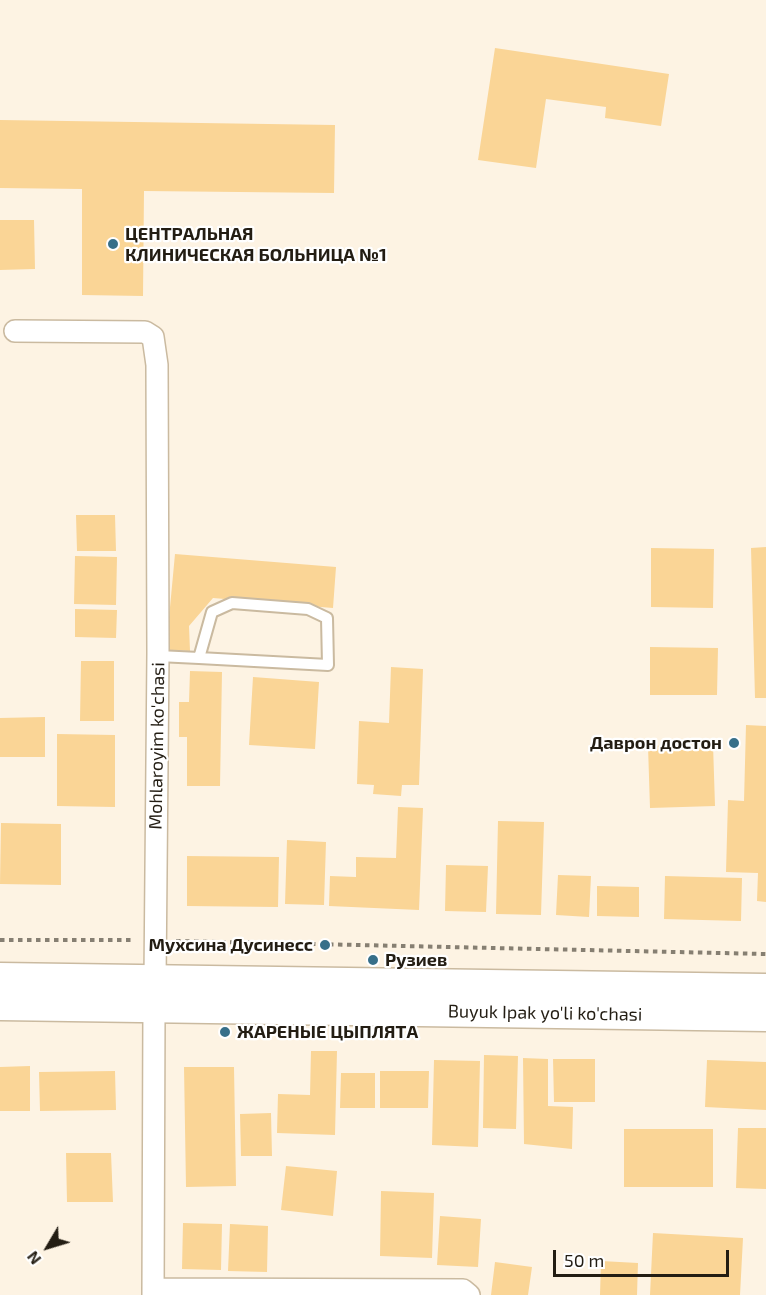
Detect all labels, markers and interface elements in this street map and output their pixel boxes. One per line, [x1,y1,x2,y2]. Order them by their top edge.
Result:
place label: ЦЕНТРАЛЬНАЯ КЛИНИЧЕСКАЯ БОЛЬНИЦА №1 [125,223,387,266]
marker: ЦЕНТРАЛЬНАЯ КЛИНИЧЕСКАЯ БОЛЬНИЦА №1 [106,237,120,251]
street label: Mohlaroyim ko'chasi [145,662,169,830]
place label: Даврон достон [590,732,722,754]
marker: Даврон достон [727,736,741,750]
place label: Мухсина Дусинесс [148,934,313,956]
marker: Мухсина Дусинесс [318,938,332,952]
place label: Рузиев [385,949,447,971]
marker: Рузиев [366,953,380,967]
street label: Buyuk Ipak yo'li ko'chasi [448,1001,642,1025]
place label: ЖАРЕНЫЕ ЦЫПЛЯТА [237,1021,418,1043]
marker: ЖАРЕНЫЕ ЦЫПЛЯТА [218,1025,232,1039]
north arrow [18,1217,78,1277]
scale bar [556,1238,732,1276]
text: N [22,1248,44,1269]
text: 50 m [564,1249,604,1271]

